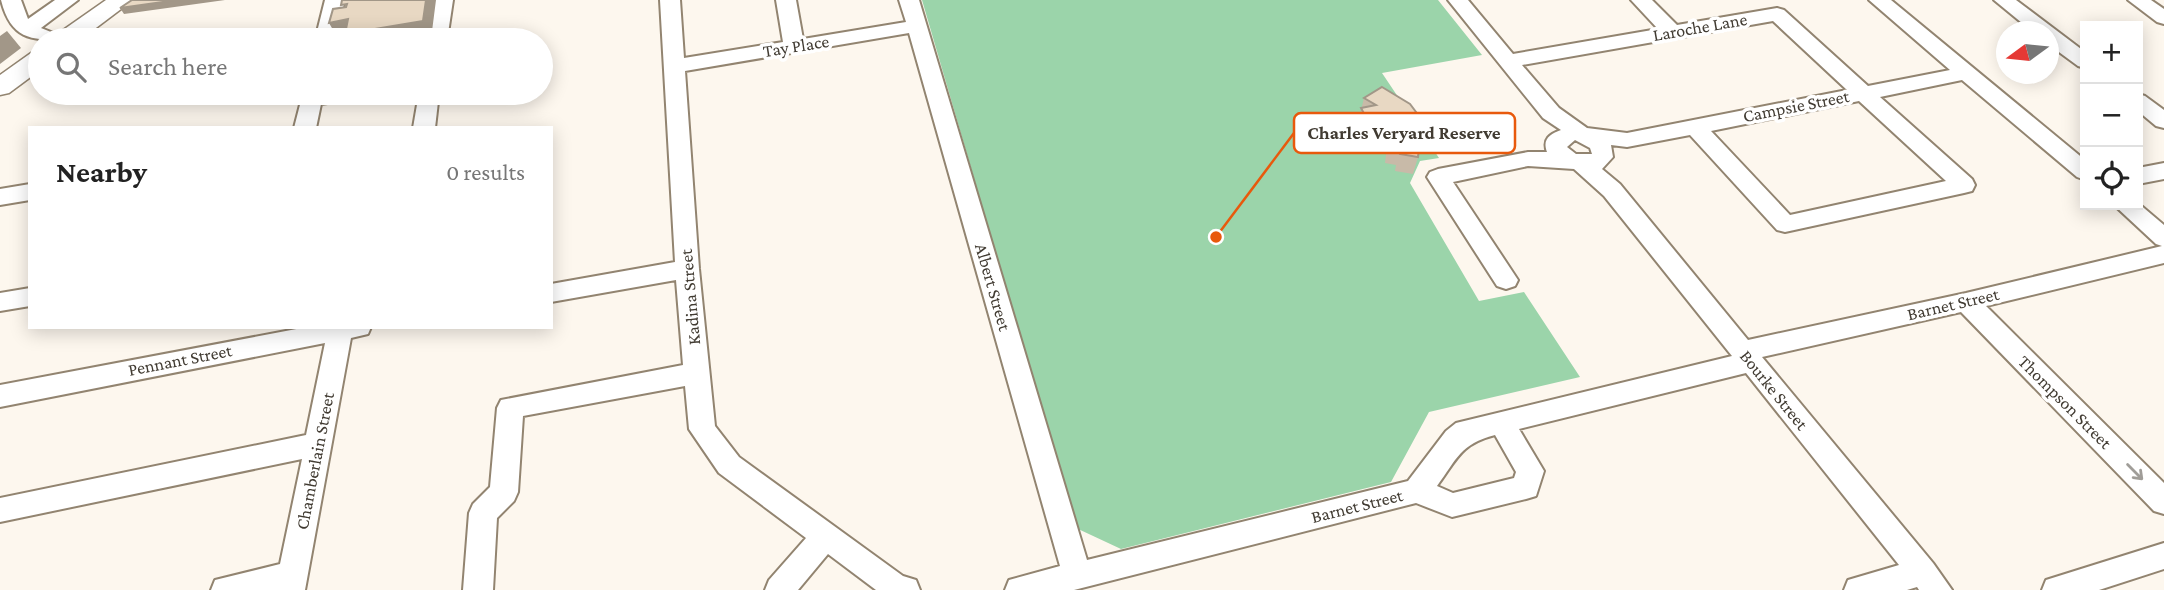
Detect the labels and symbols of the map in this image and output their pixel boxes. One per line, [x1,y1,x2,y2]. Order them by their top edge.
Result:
street label: Laroche Lane [1651,9,1749,45]
north arrow [1996,21,2059,84]
street label: Tay Place [762,31,830,61]
street label: Campsie Street [1741,86,1852,126]
callout: Charles Veryard Reserve [1294,113,1515,153]
text: Charles Veryard Reserve [1307,122,1501,143]
street label: Albert Street [971,241,1015,334]
street label: Kadina Street [676,247,704,346]
street label: Barnet Street [1905,283,2002,324]
street label: Pennant Street [126,340,235,380]
street label: Bourke Street [1736,346,1813,435]
street label: Thompson Street [2014,351,2116,453]
street label: Chamberlain Street [292,390,338,531]
one-way arrow [2126,463,2143,480]
street label: Barnet Street [1309,485,1406,527]

